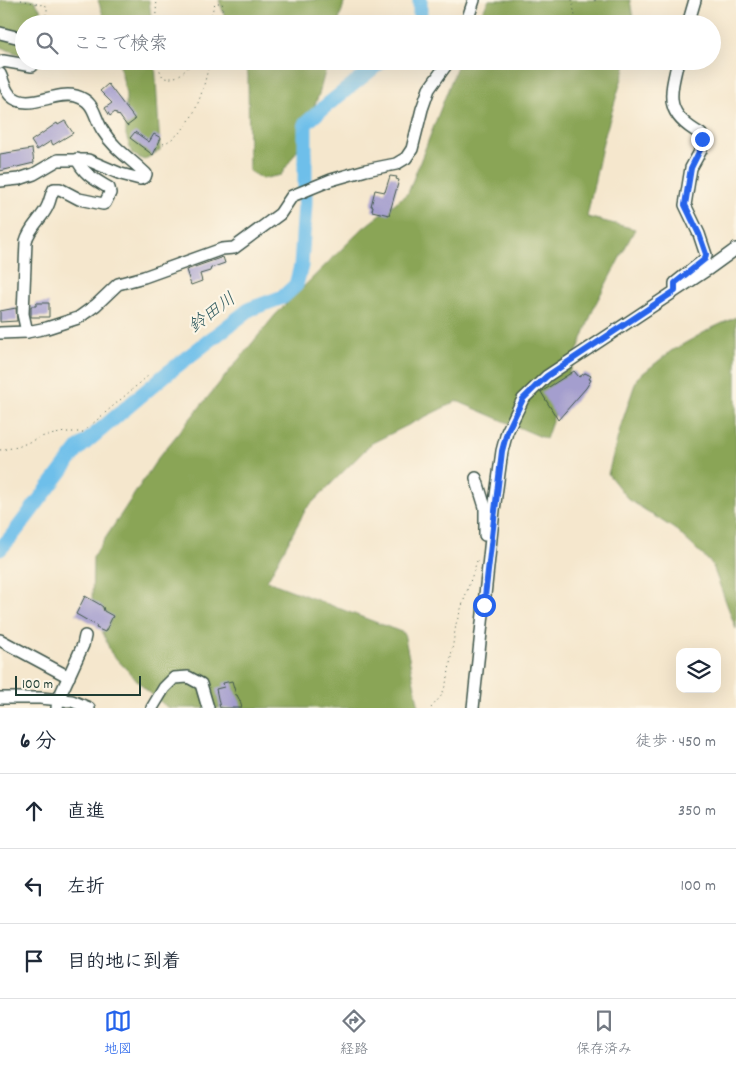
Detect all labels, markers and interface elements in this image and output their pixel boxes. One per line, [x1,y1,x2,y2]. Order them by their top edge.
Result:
search box [15,15,721,70]
icon: search [33,29,61,57]
text: ここで検索 [73,32,168,59]
route end [691,128,714,151]
water label: 鈴田川 [184,288,242,340]
route start [473,594,496,617]
map controls [676,648,721,693]
button: layers [676,648,721,693]
scale bar [15,673,141,696]
text: 100 m [22,675,53,695]
text: 6 分 [20,728,56,758]
text: 徒歩 · 450 m [636,731,716,754]
icon: ahead [20,797,48,825]
text: 直進 [67,800,105,827]
text: 350 m [678,800,716,823]
icon: left [20,872,48,900]
text: 左折 [67,875,105,902]
text: 100 m [680,875,716,898]
icon: arrive [20,947,48,975]
text: 目的地に到着 [67,950,181,977]
tab: 地図 [104,1007,132,1060]
tab: 経路 [340,1007,368,1060]
tab: 保存済み [576,1007,632,1060]

